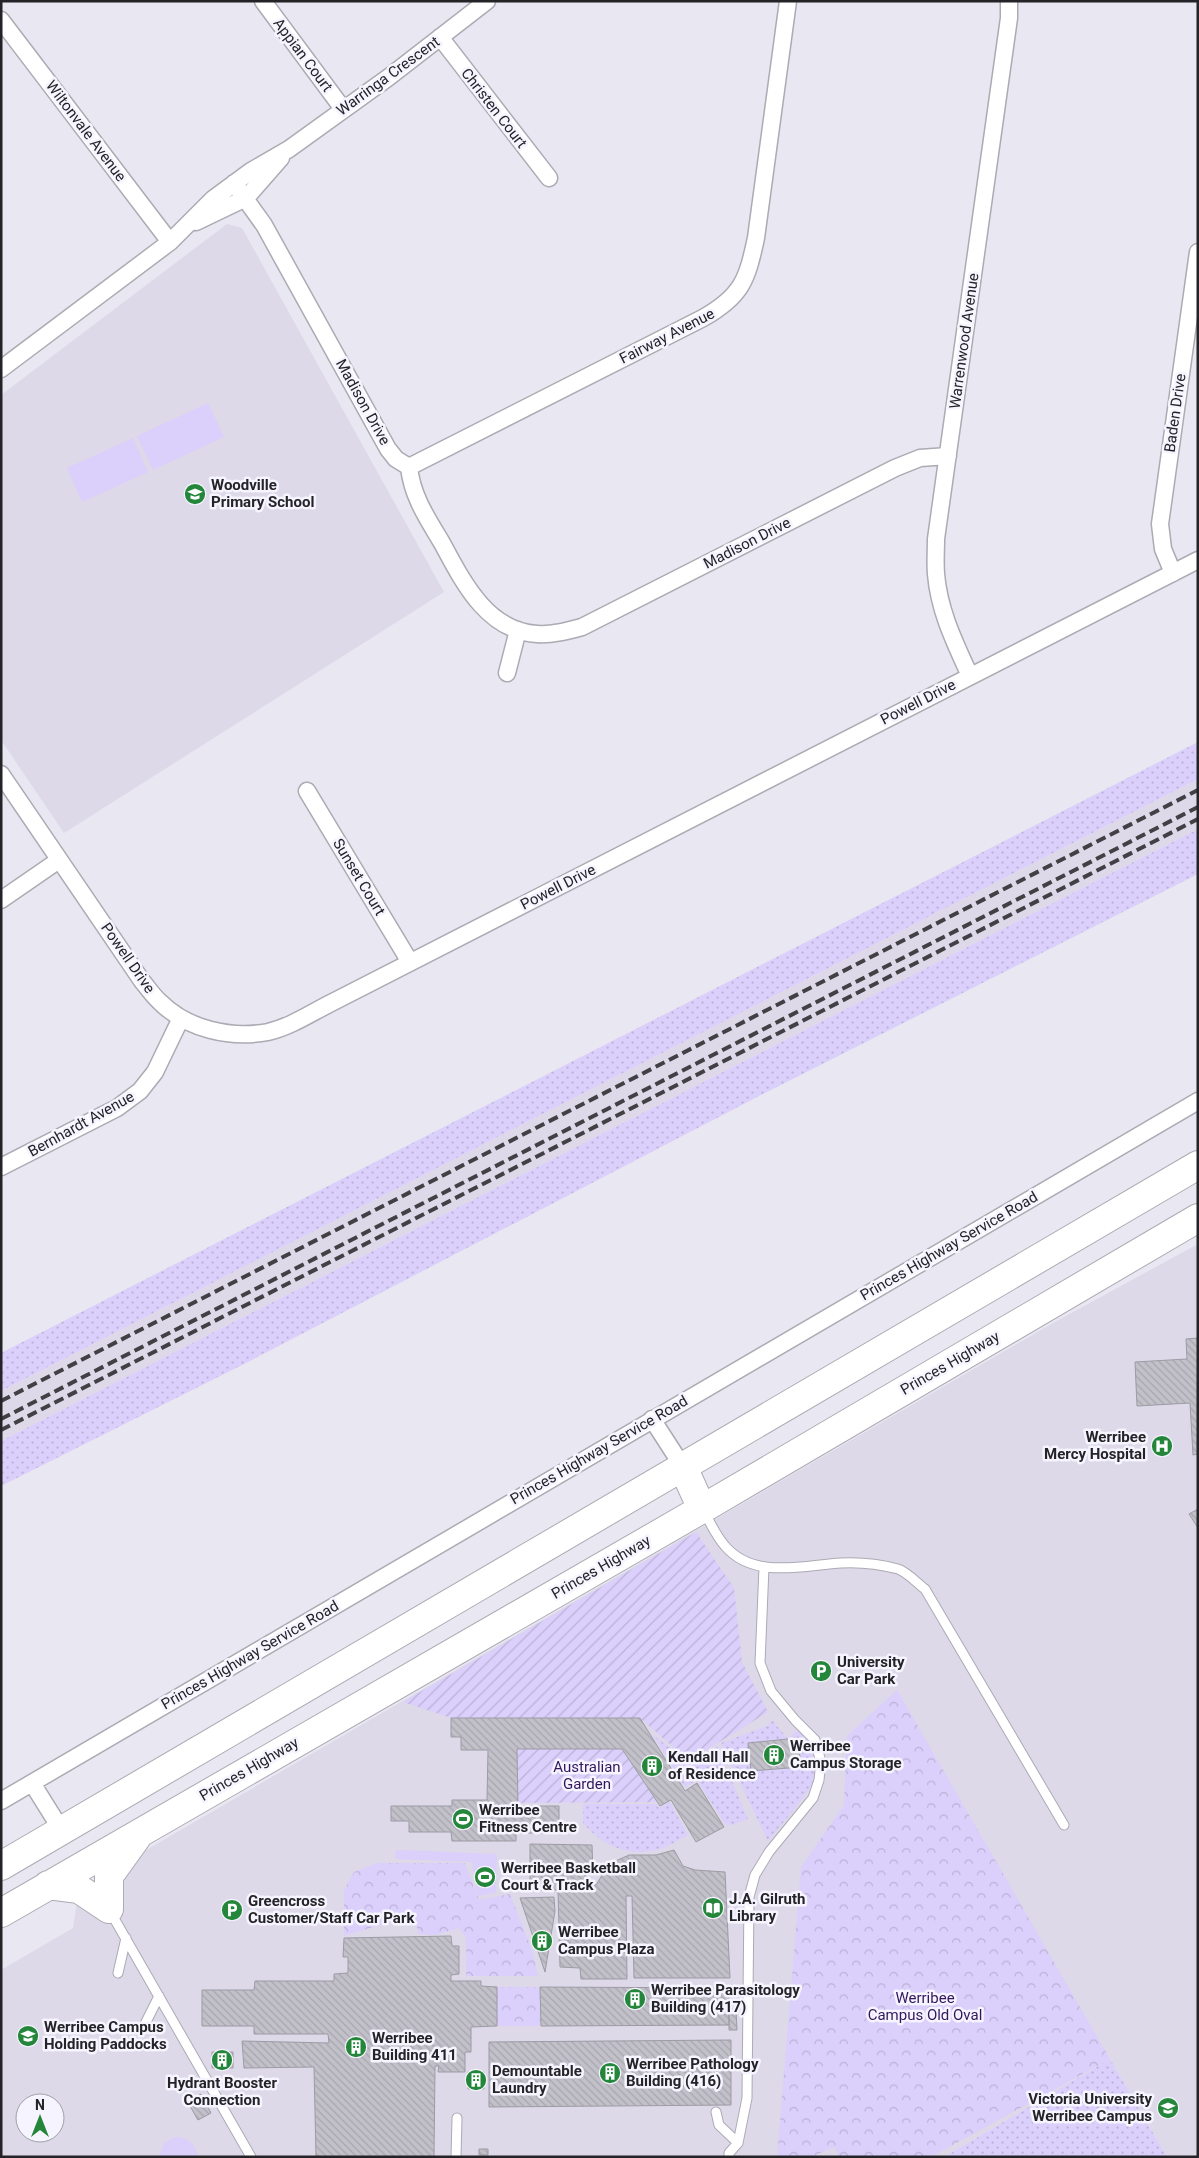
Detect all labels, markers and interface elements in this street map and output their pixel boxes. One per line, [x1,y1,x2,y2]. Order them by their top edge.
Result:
street label: Appian Court [270,15,337,95]
street label: Warringa Crescent [333,33,443,119]
street label: Christen Court [457,65,531,152]
street label: Wiltonvale Avenue [42,77,130,185]
street label: Warrenwood Avenue [946,272,982,410]
street label: Fairway Avenue [616,304,718,368]
street label: Madison Drive [332,356,394,448]
street label: Baden Drive [1161,372,1189,454]
place label: Woodville Primary School [211,476,314,511]
school or university icon: Woodville Primary School [183,482,207,506]
street label: Madison Drive [700,513,794,573]
street label: Powell Drive [877,675,959,729]
street label: Sunset Court [329,835,389,919]
street label: Powell Drive [517,860,599,914]
street label: Powell Drive [97,919,159,997]
street label: Bernhardt Avenue [25,1087,137,1161]
street label: Princes Highway Service Road [857,1188,1041,1304]
street label: Princes Highway [897,1327,1003,1399]
street label: Princes Highway Service Road [507,1392,691,1508]
place label: Werribee Mercy Hospital [1044,1428,1146,1463]
hospital icon: Werribee Mercy Hospital [1150,1434,1174,1458]
street label: Princes Highway [548,1531,654,1603]
street label: Princes Highway Service Road [158,1597,342,1713]
place label: University Car Park [837,1653,905,1688]
parking icon: University Car Park [809,1659,833,1683]
street label: Princes Highway [196,1733,302,1805]
place label: Werribee Campus Storage [790,1737,902,1772]
building icon: Werribee Campus Storage [762,1743,786,1767]
place label: Kendall Hall of Residence [668,1748,756,1783]
building icon: Kendall Hall of Residence [640,1754,664,1778]
park label: Australian Garden [553,1758,621,1793]
place label: Werribee Fitness Centre [479,1801,577,1836]
sports icon: Werribee Fitness Centre [451,1807,475,1831]
place label: Werribee Basketball Court & Track [501,1859,636,1894]
sports icon: Werribee Basketball Court & Track [473,1865,497,1889]
place label: J.A. Gilruth Library [729,1890,805,1925]
place label: Greencross Customer/Staff Car Park [248,1892,415,1927]
library icon: J.A. Gilruth Library [701,1896,725,1920]
parking icon: Greencross Customer/Staff Car Park [220,1898,244,1922]
place label: Werribee Campus Plaza [558,1923,654,1958]
building icon: Werribee Campus Plaza [530,1929,554,1953]
place label: Werribee Parasitology Building (417) [651,1981,800,2016]
building icon: Werribee Parasitology Building (417) [623,1987,647,2011]
park label: Werribee Campus Old Oval [868,1989,982,2024]
place label: Werribee Campus Holding Paddocks [44,2018,167,2053]
school or university icon: Werribee Campus Holding Paddocks [16,2024,40,2048]
place label: Werribee Building 411 [372,2029,457,2064]
building icon: Werribee Building 411 [344,2035,368,2059]
building icon: Hydrant Booster Connection [210,2048,234,2072]
place label: Werribee Pathology Building (416) [626,2055,759,2090]
building icon: Werribee Pathology Building (416) [598,2061,622,2085]
place label: Demountable Laundry [492,2062,582,2097]
building icon: Demountable Laundry [464,2068,488,2092]
place label: Hydrant Booster Connection [167,2074,277,2109]
place label: Victoria University Werribee Campus [1028,2090,1152,2125]
north arrow [15,2093,65,2143]
school or university icon: Victoria University Werribee Campus [1156,2096,1180,2120]
text: N [35,2097,45,2113]

